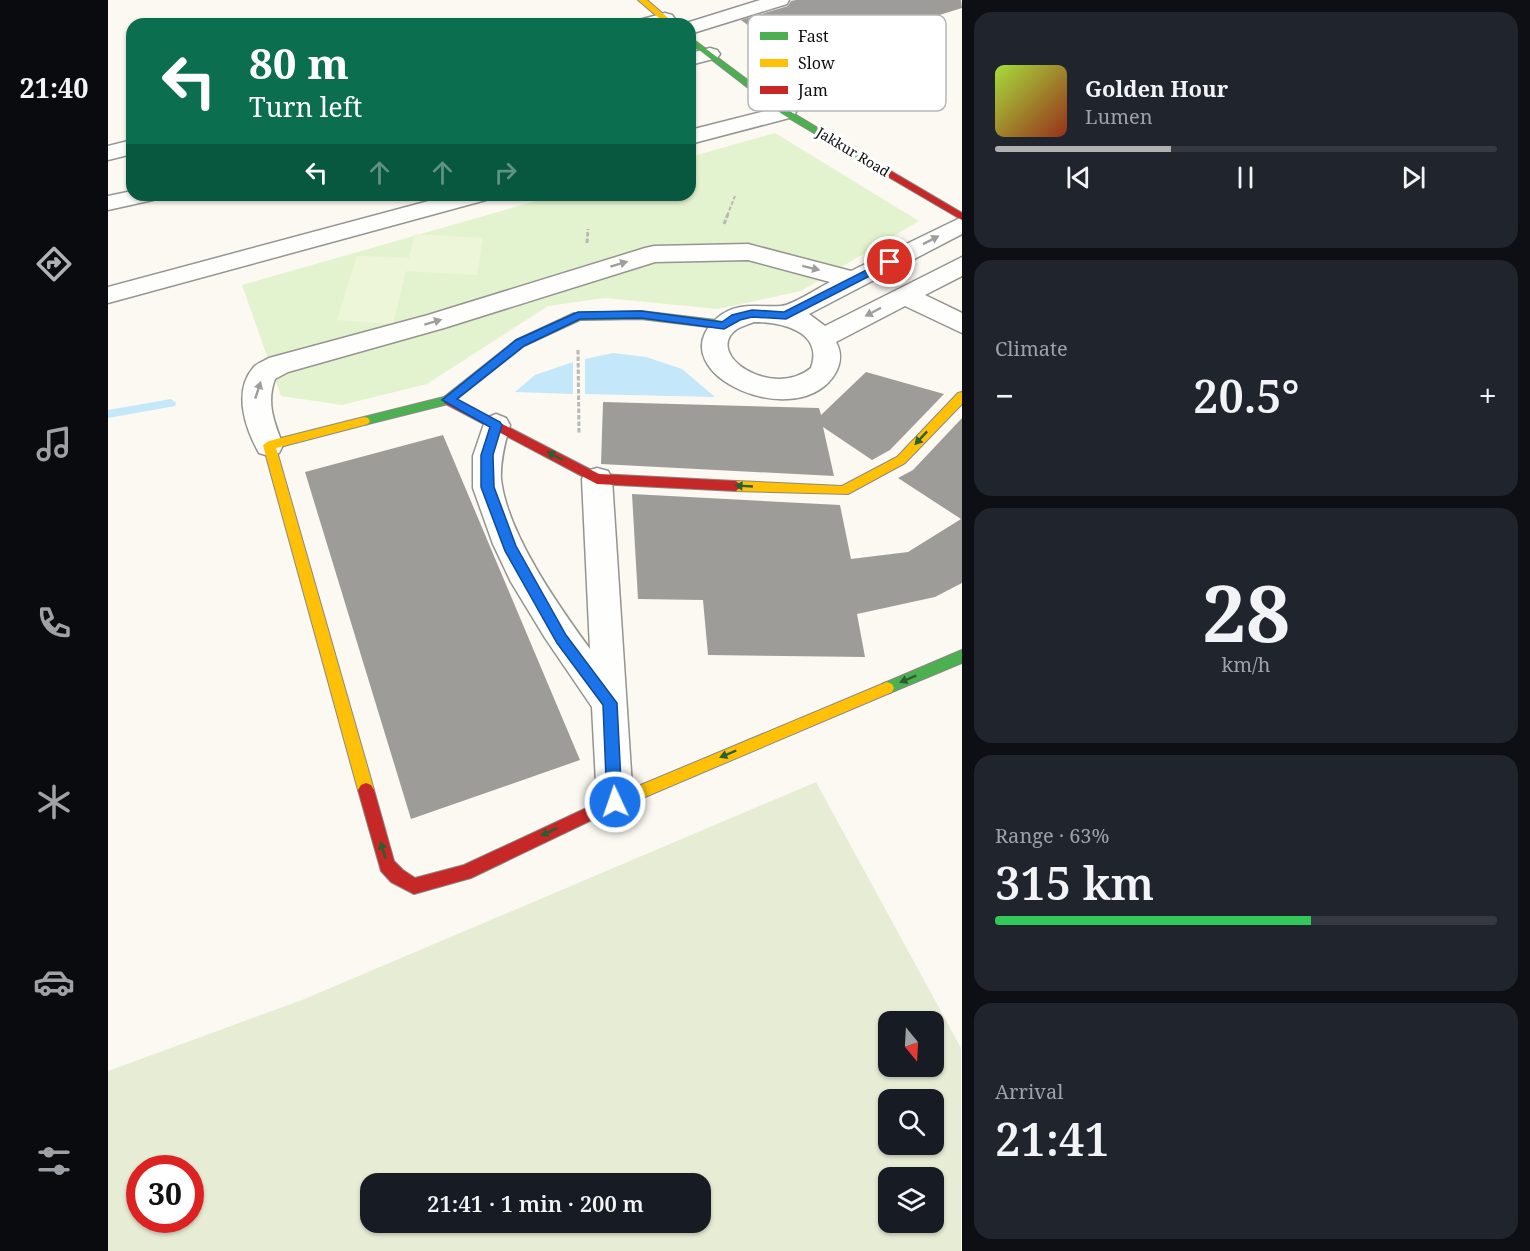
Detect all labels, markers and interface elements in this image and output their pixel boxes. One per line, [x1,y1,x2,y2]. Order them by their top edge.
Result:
legend [748,15,946,111]
text: Fast [798,25,829,47]
text: 80 m [249,34,349,91]
icon: left [150,42,228,120]
text: Slow [798,52,835,74]
text: 21:40 [19,69,89,106]
text: Golden Hour [1085,73,1228,103]
text: Jam [797,79,828,101]
text: Turn left [249,88,362,125]
text: Lumen [1085,103,1153,130]
street label: Jakkur Road [812,122,894,181]
icon: left [300,156,333,189]
icon: ahead [363,156,396,189]
icon: ahead [426,156,459,189]
icon: right [489,156,522,189]
icon: previous [1062,161,1095,194]
icon: pause [1229,161,1262,194]
icon: next [1397,161,1430,194]
one-way arrow [923,235,940,245]
pin [864,236,915,287]
icon: directions [33,243,75,285]
icon: arrive [873,245,906,278]
one-way arrow [610,259,628,268]
one-way arrow [802,264,820,274]
one-way arrow [864,307,881,316]
one-way arrow [424,317,442,326]
text: Climate [995,335,1068,362]
text: 20.5° [1193,365,1300,426]
text: − [995,373,1014,418]
text: + [1479,373,1497,418]
one-way arrow [254,381,263,399]
icon: music [33,423,75,465]
one-way arrow [915,431,929,445]
one-way arrow [546,451,563,461]
one-way arrow [734,481,753,490]
text: 28 [1202,559,1290,665]
icon: phone [33,602,75,644]
text: km/h [1221,651,1271,678]
one-way arrow [898,674,916,684]
one-way arrow [718,749,736,759]
position arrow [583,770,647,834]
icon: climate [33,781,75,823]
text: Range · 63% [995,822,1109,849]
one-way arrow [541,828,558,837]
one-way arrow [378,841,387,859]
text: 315 km [995,852,1154,913]
icon: car [33,961,75,1003]
north arrow [878,1011,944,1077]
map controls [878,1011,944,1233]
text: Arrival [995,1078,1063,1105]
button: search [878,1089,944,1155]
text: 21:41 [995,1108,1110,1169]
icon: filters [33,1140,75,1182]
speed limit sign: 30 [126,1155,204,1233]
button: layers [878,1167,944,1233]
text: 21:41 · 1 min · 200 m [427,1188,644,1218]

